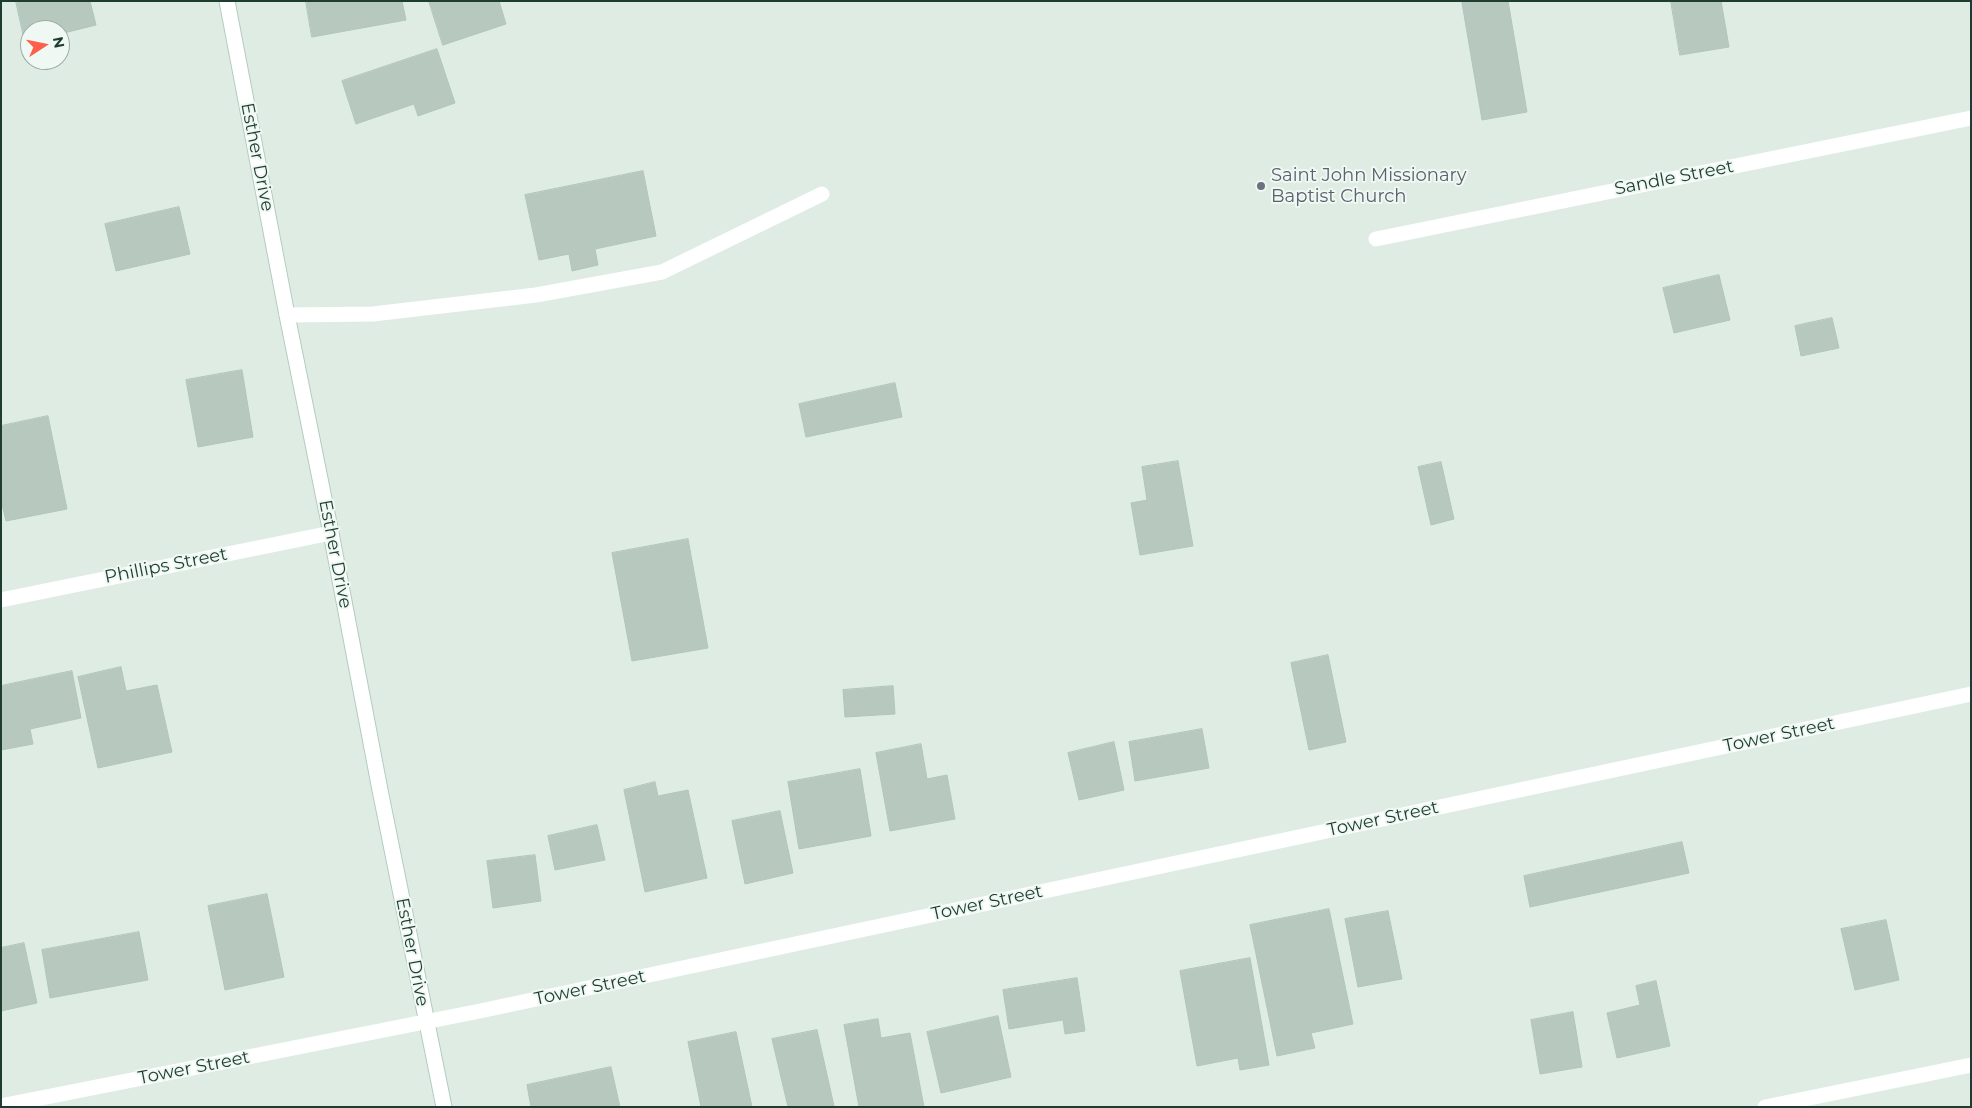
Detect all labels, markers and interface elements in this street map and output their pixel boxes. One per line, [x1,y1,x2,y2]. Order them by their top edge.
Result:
north arrow [20,20,70,70]
text: N [49,35,69,50]
street label: Esther Drive [236,101,278,213]
street label: Sandle Street [1613,156,1735,200]
place label: Saint John Missionary Baptist Church [1271,165,1466,208]
marker: Saint John Missionary Baptist Church [1255,180,1267,192]
street label: Esther Drive [314,498,356,610]
street label: Phillips Street [103,544,229,588]
street label: Tower Street [1721,713,1837,757]
street label: Tower Street [1325,797,1441,841]
street label: Tower Street [929,881,1045,925]
street label: Esther Drive [391,896,433,1008]
street label: Tower Street [532,966,648,1010]
street label: Tower Street [136,1047,252,1089]

